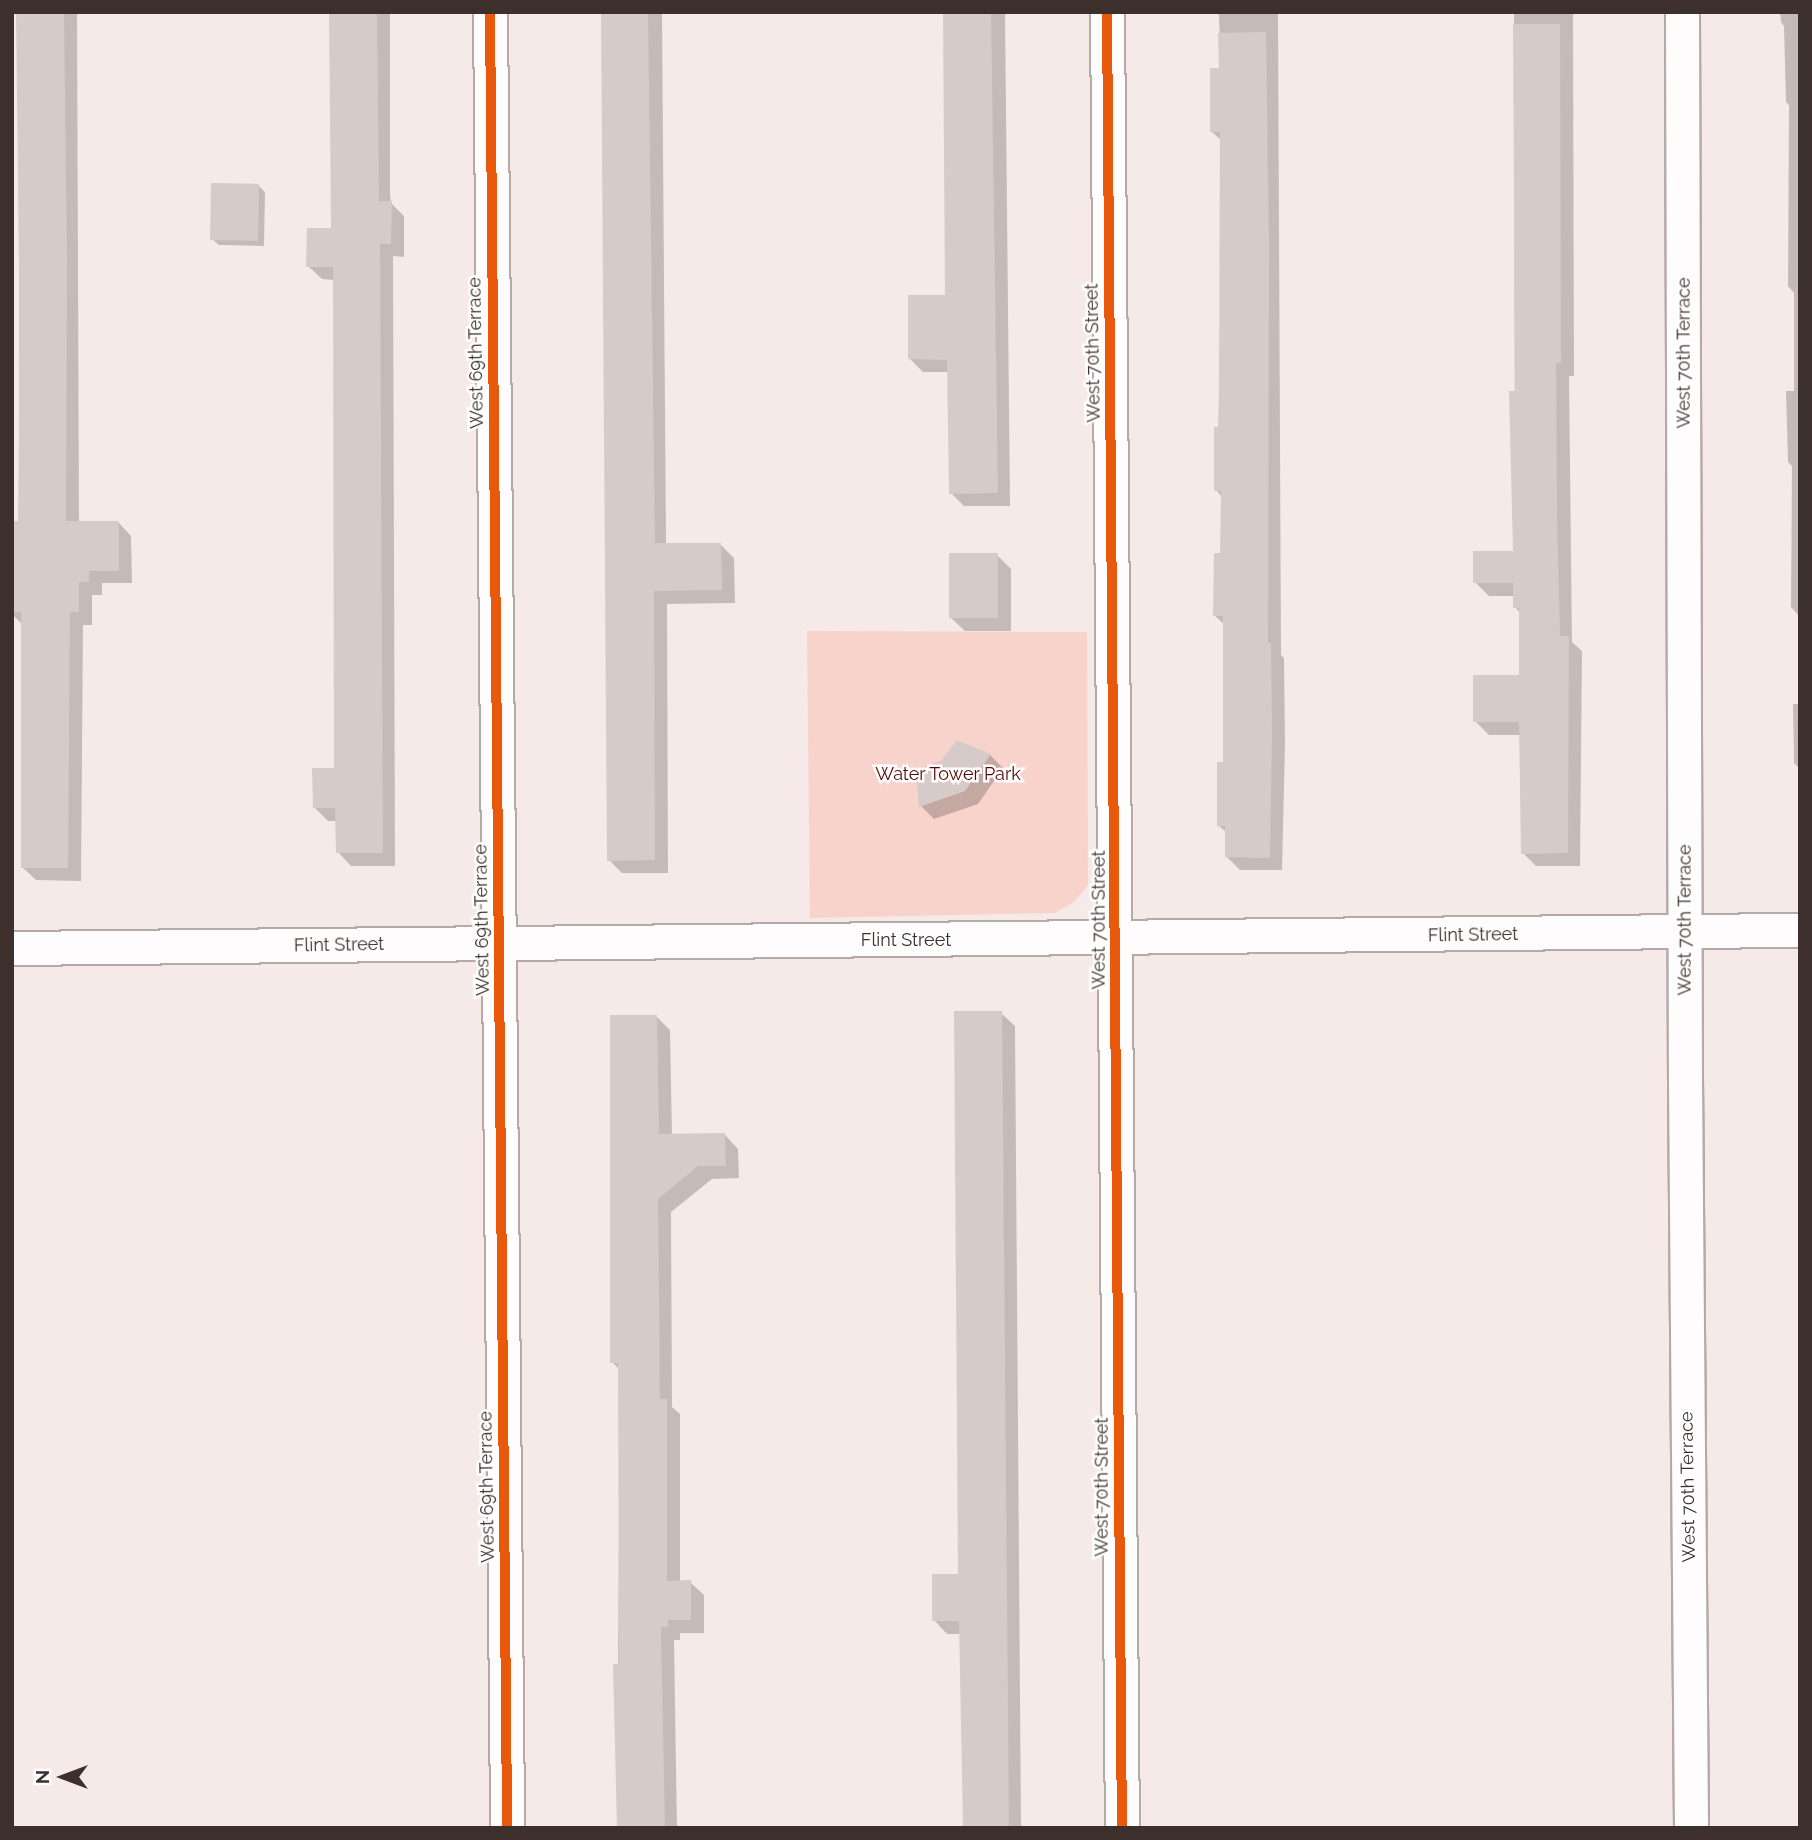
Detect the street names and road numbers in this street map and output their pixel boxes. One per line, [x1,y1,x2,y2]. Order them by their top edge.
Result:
street label: West 69th Terrace [464,277,488,429]
street label: West 70th Terrace [1673,277,1695,429]
street label: West 70th Street [1081,283,1105,423]
street label: West 69th Terrace [470,844,494,996]
street label: West 70th Terrace [1674,844,1696,996]
street label: West 70th Street [1088,850,1110,990]
street label: Flint Street [1428,923,1518,947]
street label: Flint Street [861,929,951,951]
street label: Flint Street [294,933,384,957]
street label: West 69th Terrace [475,1411,499,1563]
street label: West 70th Terrace [1676,1411,1700,1563]
street label: West 70th Street [1091,1417,1113,1557]

